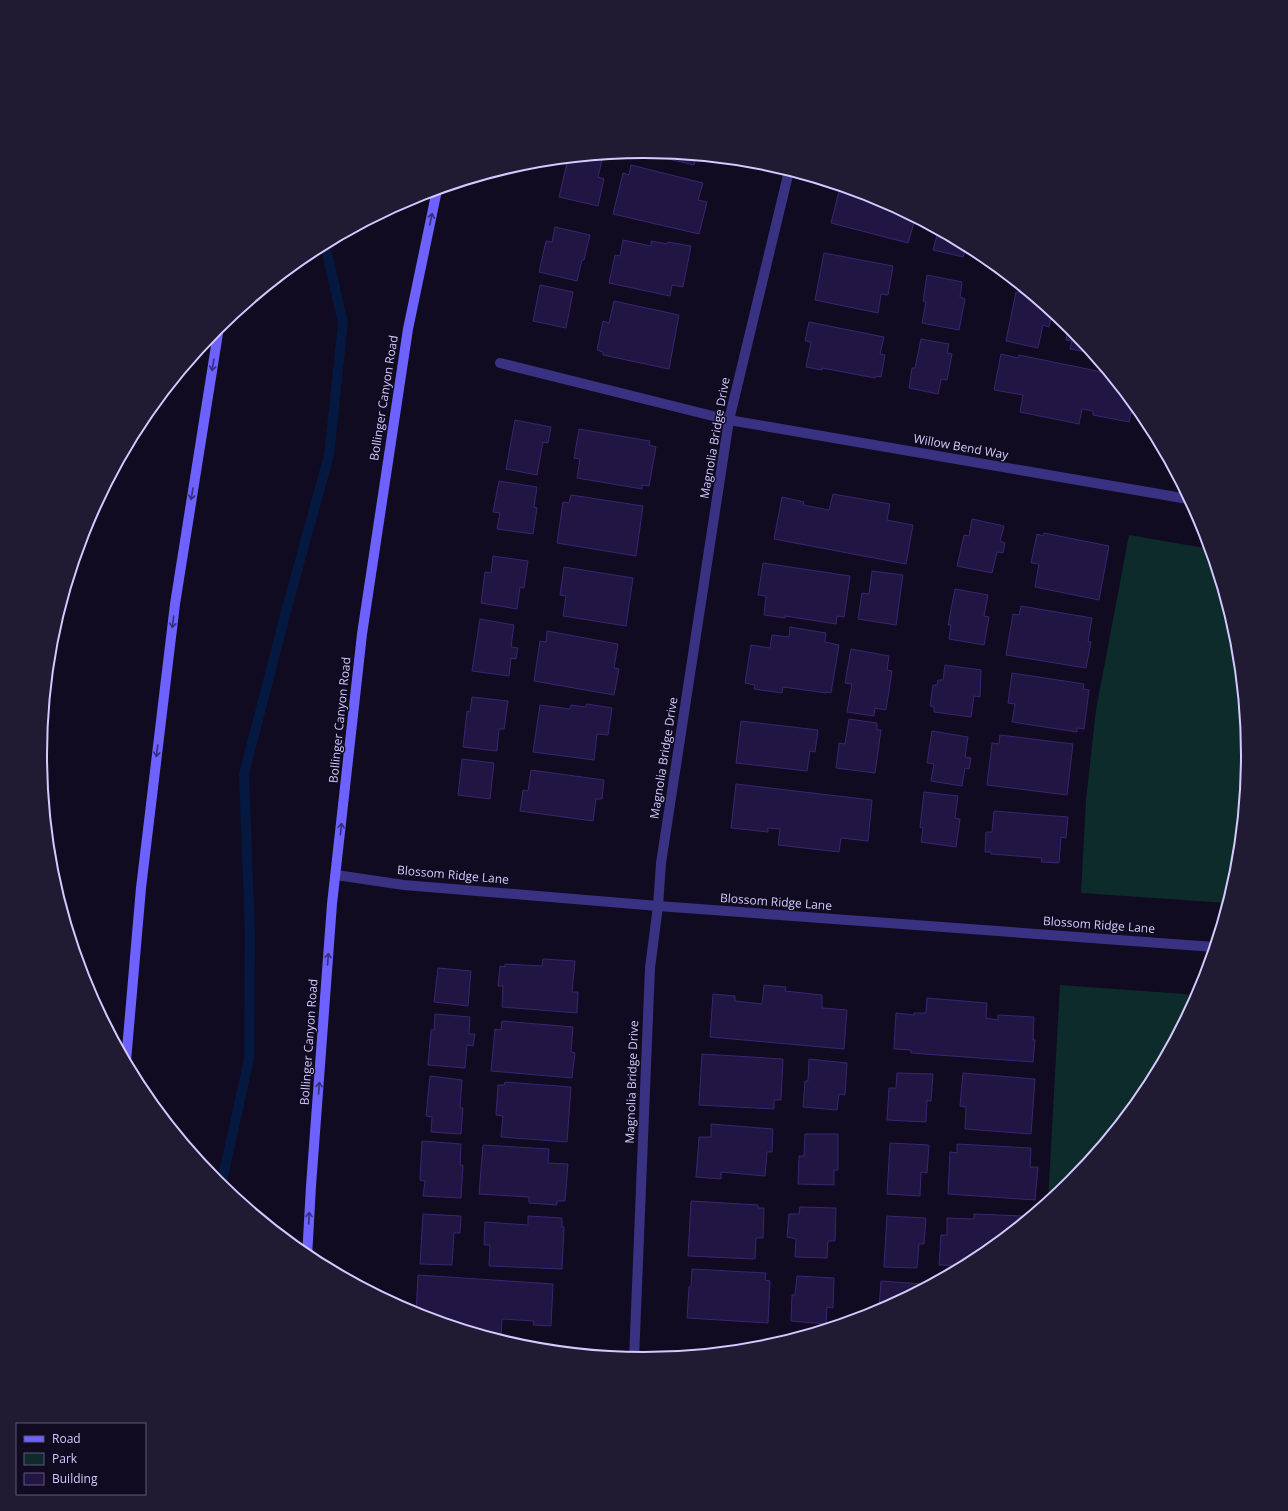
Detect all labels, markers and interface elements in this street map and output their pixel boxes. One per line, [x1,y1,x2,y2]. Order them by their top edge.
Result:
one-way arrow [427,213,435,226]
street label: Bollinger Canyon Road [365,334,402,462]
one-way arrow [209,358,217,371]
street label: Magnolia Bridge Drive [695,376,734,500]
street label: Willow Bend Way [912,430,1011,463]
one-way arrow [188,487,196,500]
one-way arrow [169,615,177,628]
street label: Bollinger Canyon Road [324,656,355,784]
street label: Magnolia Bridge Drive [645,696,682,820]
one-way arrow [153,744,161,757]
one-way arrow [337,823,344,836]
street label: Blossom Ridge Lane [396,861,510,888]
street label: Blossom Ridge Lane [720,889,833,914]
street label: Blossom Ridge Lane [1043,912,1156,937]
one-way arrow [325,953,332,966]
street label: Bollinger Canyon Road [296,978,321,1106]
street label: Magnolia Bridge Drive [621,1020,642,1144]
one-way arrow [315,1082,322,1095]
one-way arrow [306,1212,313,1225]
legend [16,1423,146,1495]
text: Road [52,1430,81,1447]
text: Park [52,1450,78,1467]
text: Building [52,1470,98,1487]

